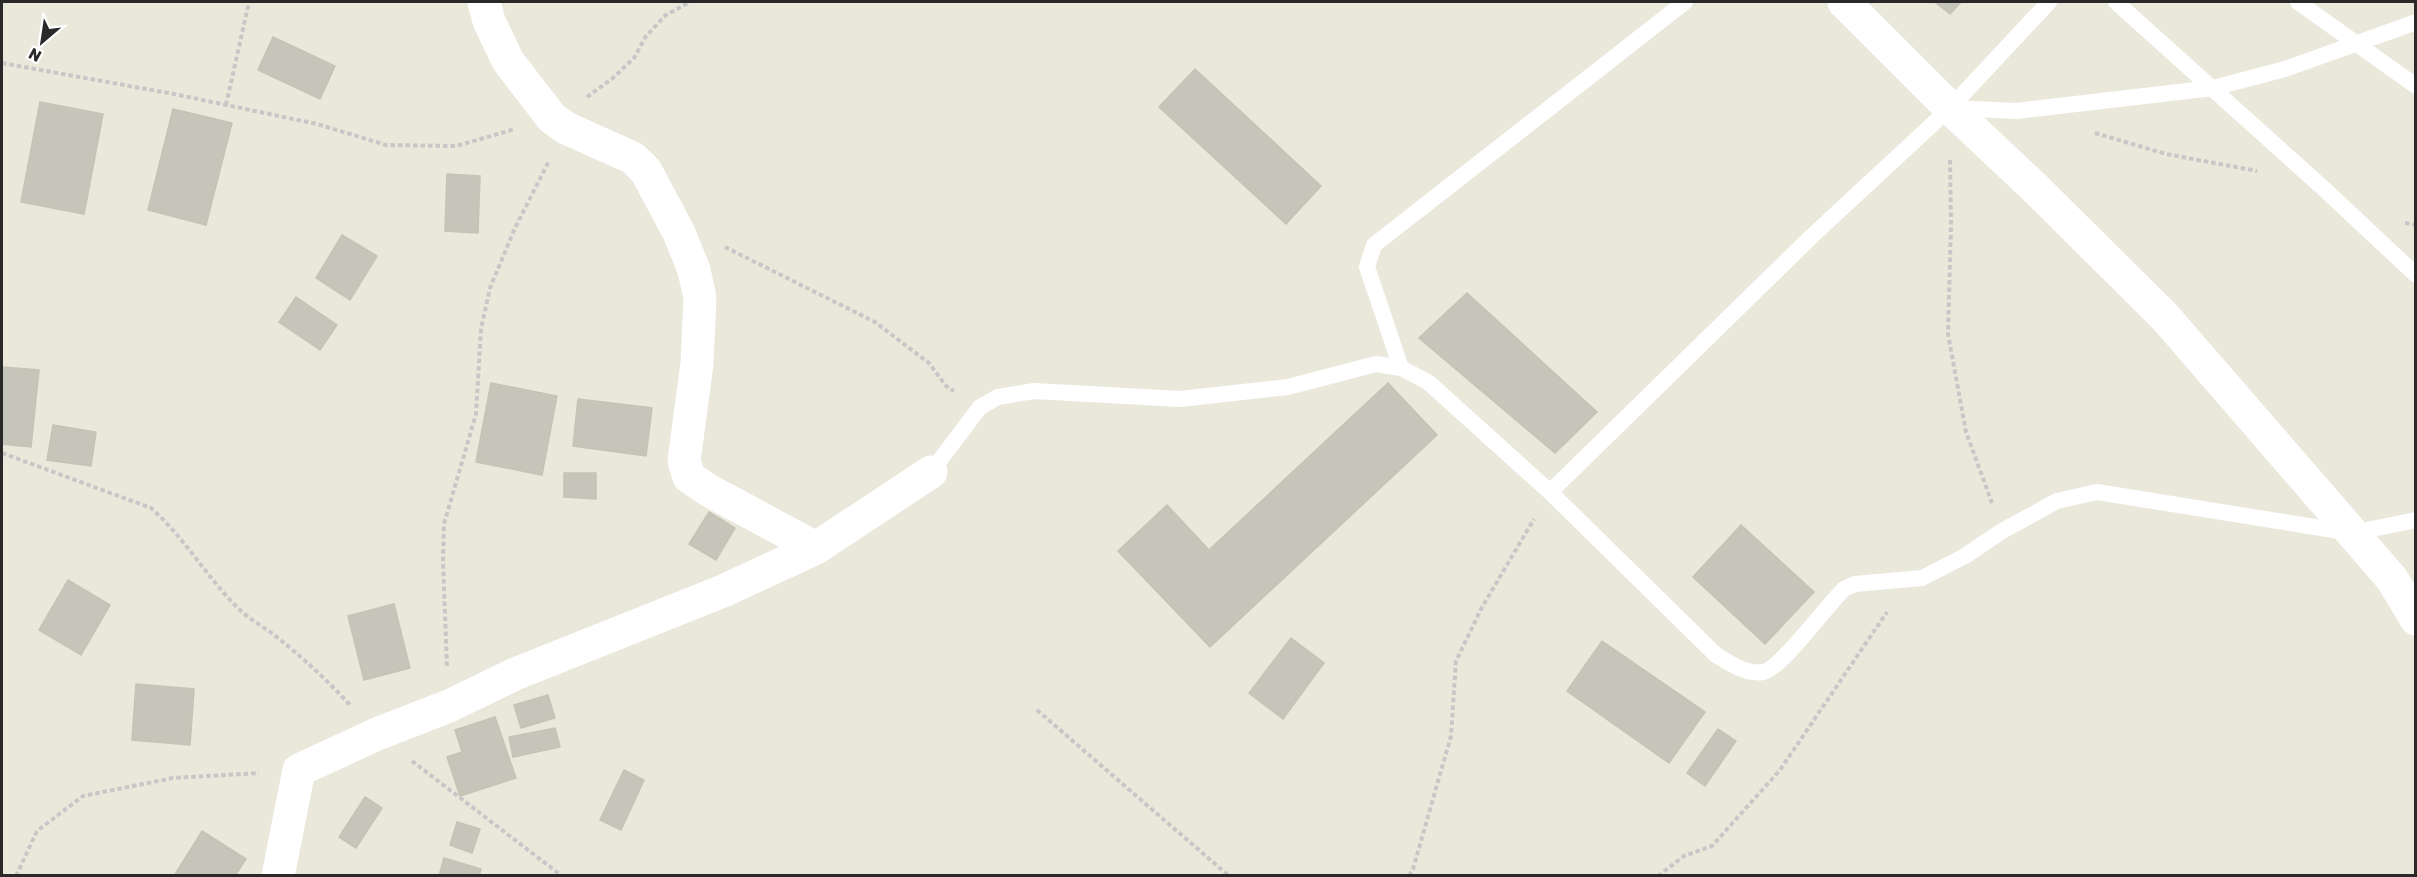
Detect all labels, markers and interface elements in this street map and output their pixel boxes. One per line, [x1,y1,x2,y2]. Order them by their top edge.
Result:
north arrow [12,12,72,72]
text: N [25,44,45,66]

